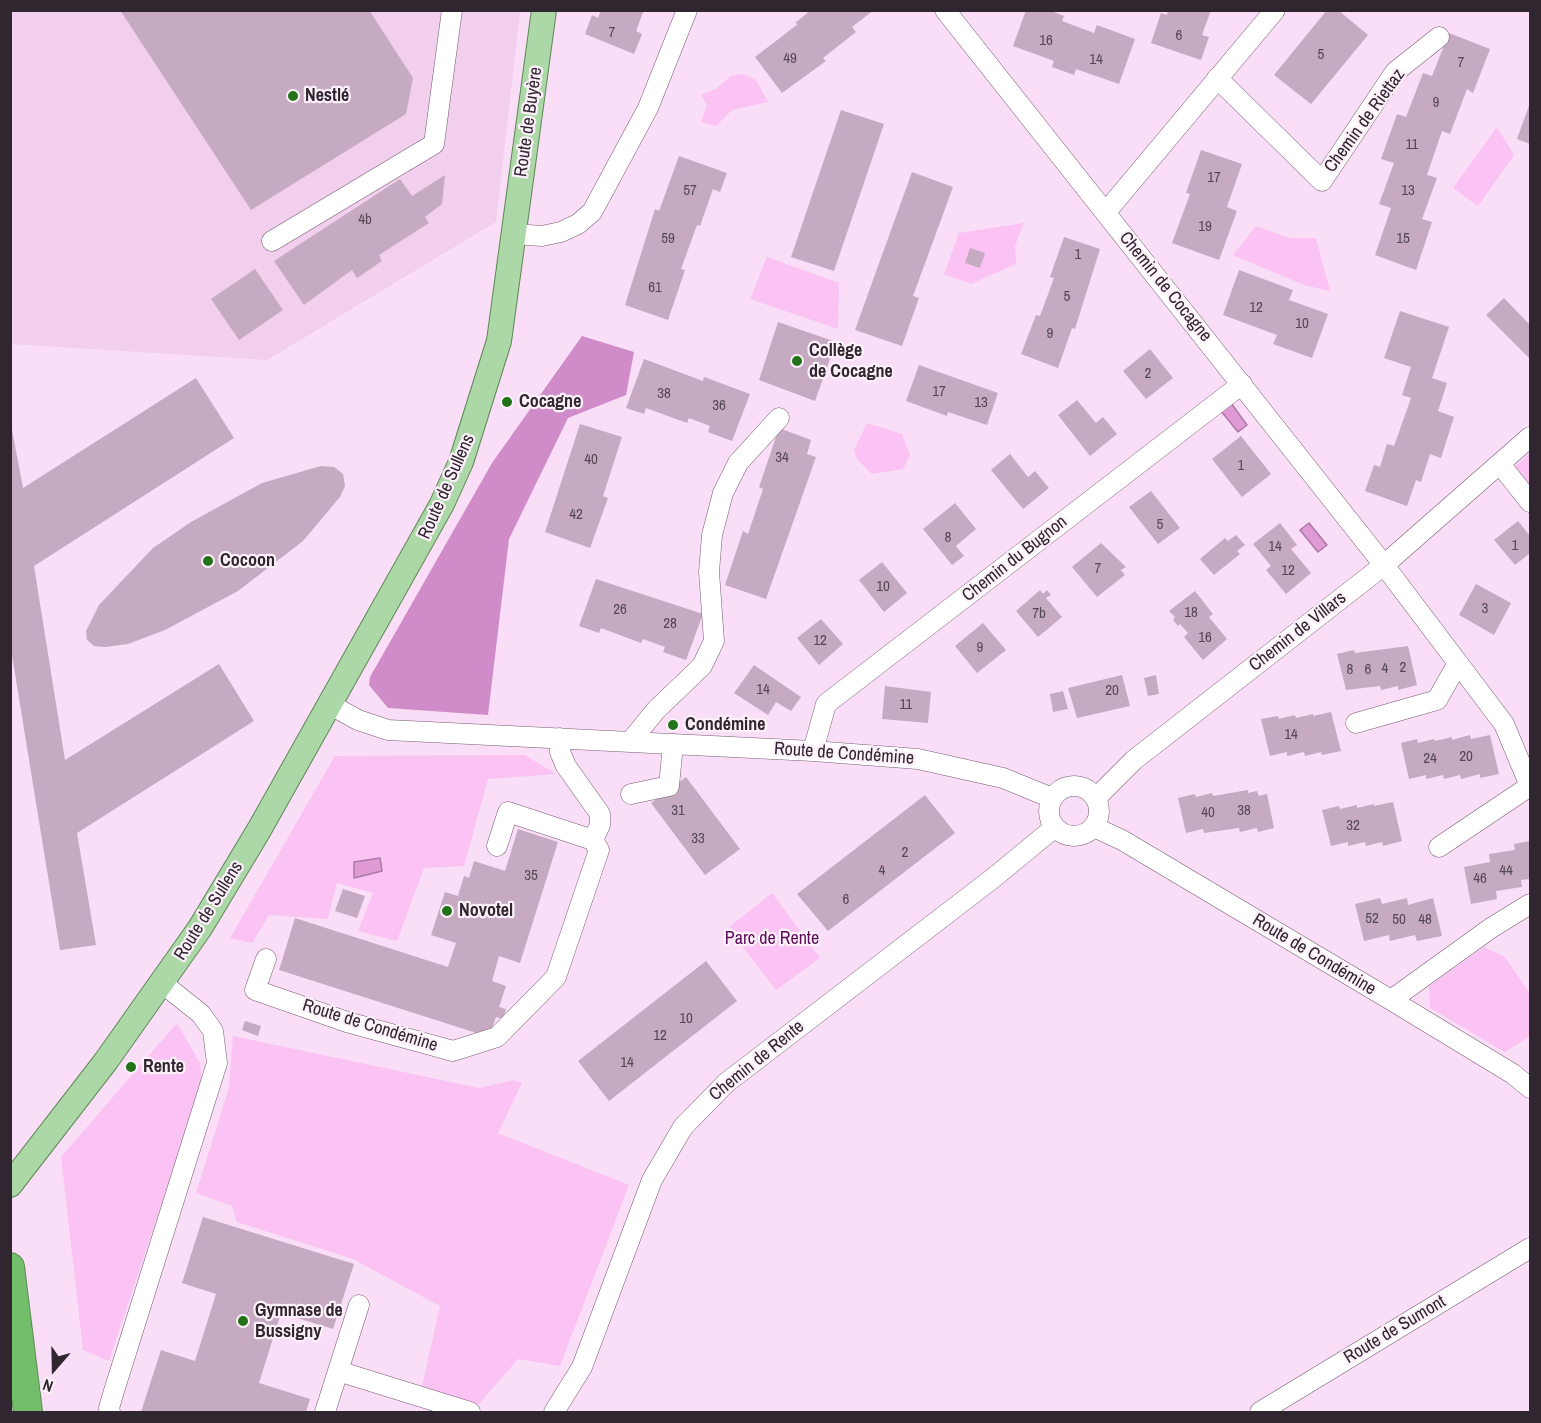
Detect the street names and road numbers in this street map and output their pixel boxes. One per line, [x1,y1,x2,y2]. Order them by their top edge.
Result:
street label: Chemin de Riettaz [1320,65,1410,177]
street label: Route de Buyère [511,66,547,178]
street label: Chemin de Cocagne [1114,228,1216,346]
street label: Route de Sullens [414,431,480,543]
street label: Chemin du Bugnon [958,511,1072,607]
street label: Chemin de Villars [1245,587,1351,677]
street label: Route de Condémine [773,738,915,770]
street label: Route de Sullens [170,858,248,964]
street label: Route de Condémine [1248,910,1380,1000]
street label: Route de Condémine [300,995,440,1057]
street label: Chemin de Rente [705,1016,809,1106]
street label: Route de Sumont [1340,1291,1450,1369]

